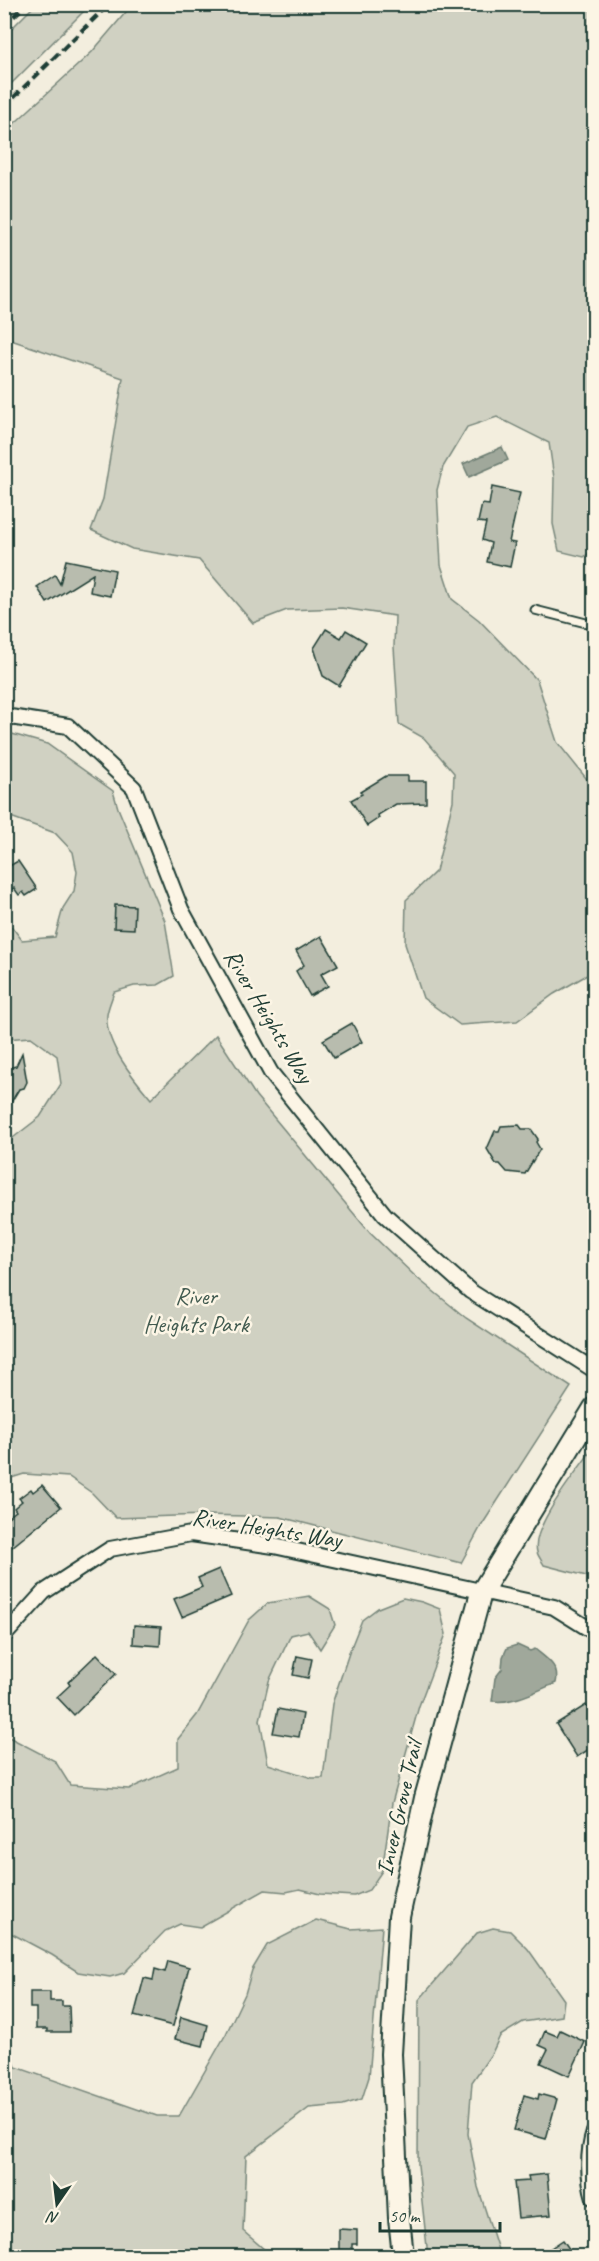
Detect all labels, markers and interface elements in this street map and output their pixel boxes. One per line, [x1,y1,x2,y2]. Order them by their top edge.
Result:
street label: River Heights Way [217,944,322,1090]
park label: River Heights Park [143,1281,251,1339]
street label: River Heights Way [190,1501,346,1555]
street label: Inver Grove Trail [369,1734,430,1878]
north arrow [27,2174,87,2234]
scale bar [380,2195,500,2233]
text: 50 m [389,2205,422,2227]
text: N [43,2206,61,2228]

